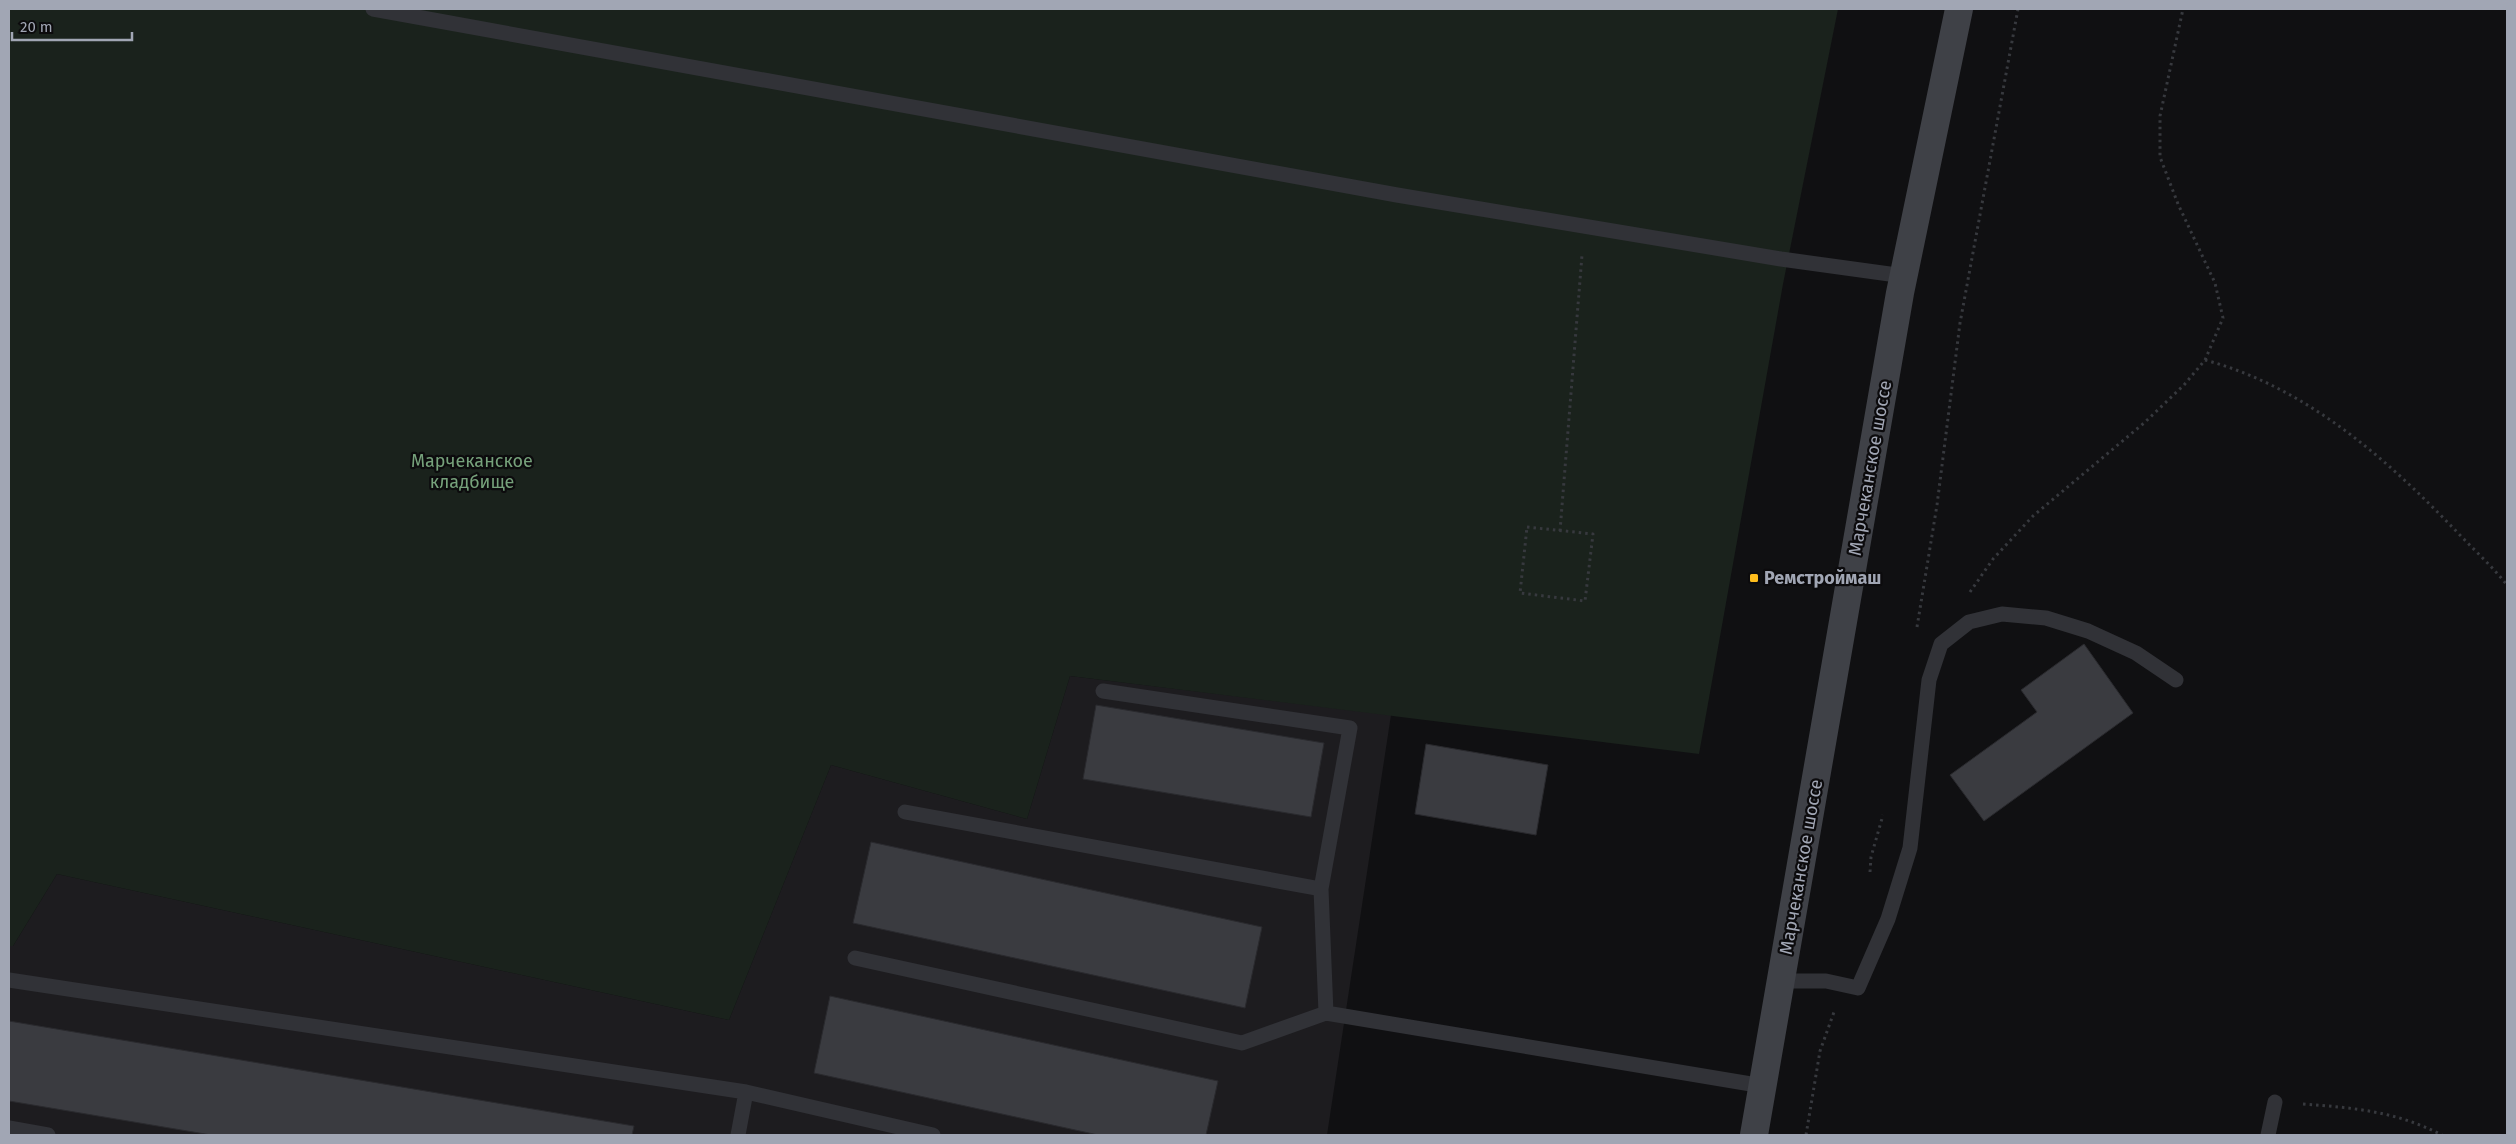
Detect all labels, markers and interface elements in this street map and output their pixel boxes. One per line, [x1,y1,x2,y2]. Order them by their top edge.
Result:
scale bar [12,10,132,42]
text: 20 m [20,18,53,36]
street label: Марчеканское шоссе [1844,379,1896,557]
park label: Марчеканское кладбище [411,450,533,493]
place label: Ремстроймаш [1764,567,1881,589]
marker: Ремстроймаш [1748,572,1760,584]
street label: Марчеканское шоссе [1775,778,1827,956]

